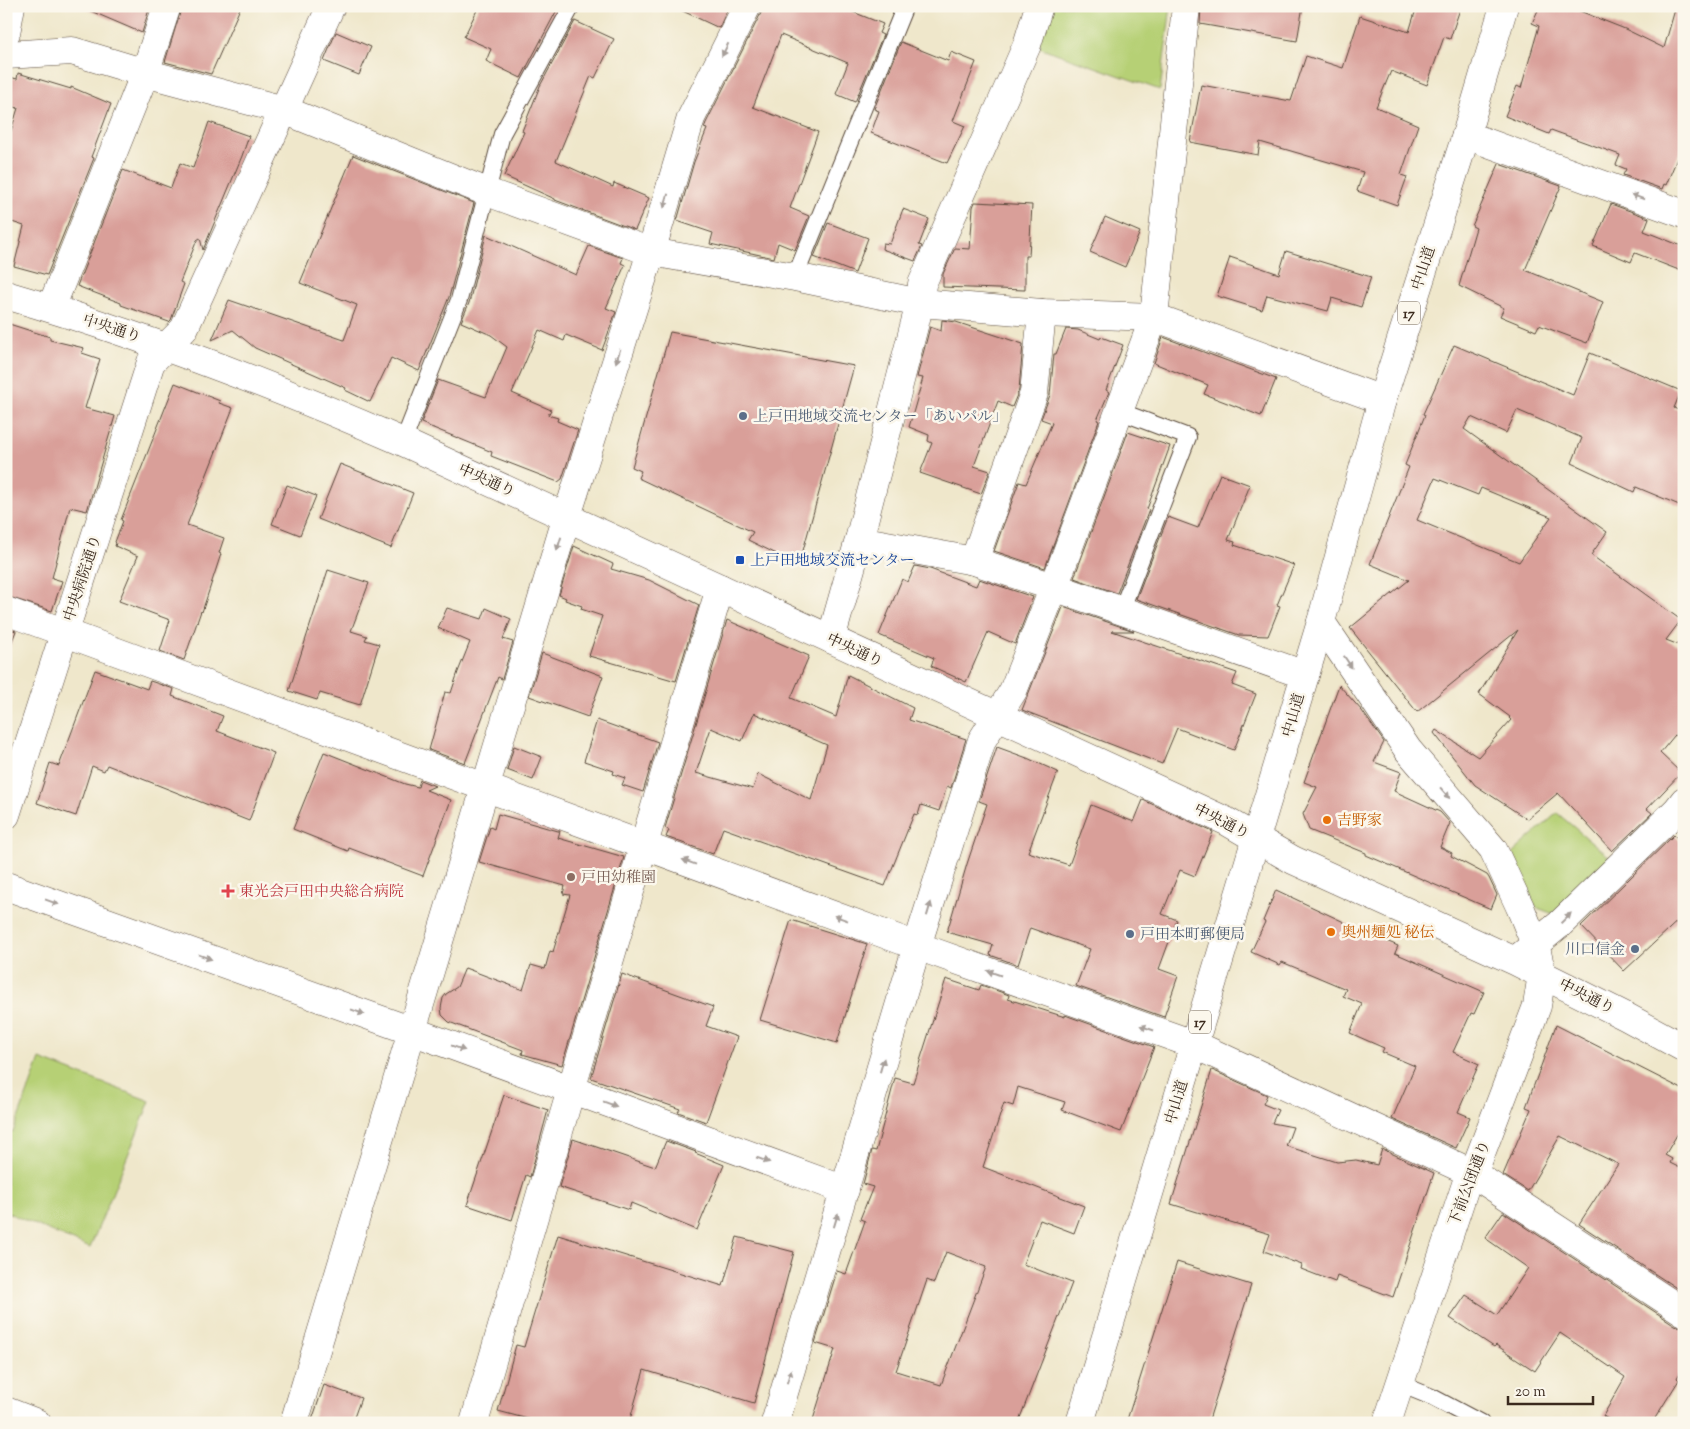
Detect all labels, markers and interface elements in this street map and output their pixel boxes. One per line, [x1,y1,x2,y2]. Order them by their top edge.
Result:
one-way arrow [721,43,729,57]
one-way arrow [662,193,670,208]
one-way arrow [1630,193,1645,201]
street label: 中山道 [1407,244,1441,293]
road number: 17 [1398,302,1420,324]
street label: 中央通り [80,310,143,349]
one-way arrow [614,348,621,363]
place label: 上戸田地域交流センター「あいパル」 [753,407,1007,428]
marker: 上戸田地域交流センター「あいパル」 [737,410,749,422]
street label: 中央通り [455,460,518,503]
street label: 中央病院通り [60,532,107,625]
one-way arrow [554,537,562,552]
place label: 上戸田地域交流センター [750,551,914,572]
marker: 上戸田地域交流センター [734,554,746,566]
street label: 中央通り [823,629,886,674]
one-way arrow [1344,655,1353,669]
street label: 中山道 [1278,691,1311,740]
one-way arrow [1439,786,1450,799]
street label: 中央通り [1190,799,1253,845]
place label: 吉野家 [1337,811,1382,832]
marker: 吉野家 [1321,814,1333,826]
one-way arrow [681,858,696,865]
place label: 戸田幼稚園 [581,868,656,889]
marker: 戸田幼稚園 [565,871,577,883]
place label: 東光会戸田中央総合病院 [239,882,404,903]
marker: 東光会戸田中央総合病院 [221,884,235,898]
one-way arrow [45,898,60,906]
one-way arrow [925,901,933,916]
one-way arrow [1560,912,1572,924]
one-way arrow [833,914,848,922]
place label: 奥州麺処 秘伝 [1341,923,1434,944]
place label: 戸田本町郵便局 [1140,925,1245,946]
marker: 奥州麺処 秘伝 [1325,926,1337,938]
marker: 戸田本町郵便局 [1124,928,1136,940]
place label: 川口信金 [1565,940,1625,961]
marker: 川口信金 [1629,943,1641,955]
one-way arrow [198,953,213,961]
one-way arrow [986,969,1001,977]
street label: 中央通り [1555,974,1618,1020]
one-way arrow [351,1008,366,1016]
road number: 17 [1189,1010,1211,1034]
one-way arrow [1139,1023,1154,1031]
one-way arrow [451,1044,466,1052]
one-way arrow [879,1057,887,1072]
street label: 中山道 [1161,1078,1194,1127]
one-way arrow [603,1101,618,1108]
street label: 下前公団通り [1444,1138,1496,1229]
one-way arrow [756,1156,771,1164]
one-way arrow [832,1213,840,1228]
one-way arrow [786,1368,794,1383]
scale bar [1508,1374,1592,1406]
text: 20 m [1515,1382,1546,1403]

